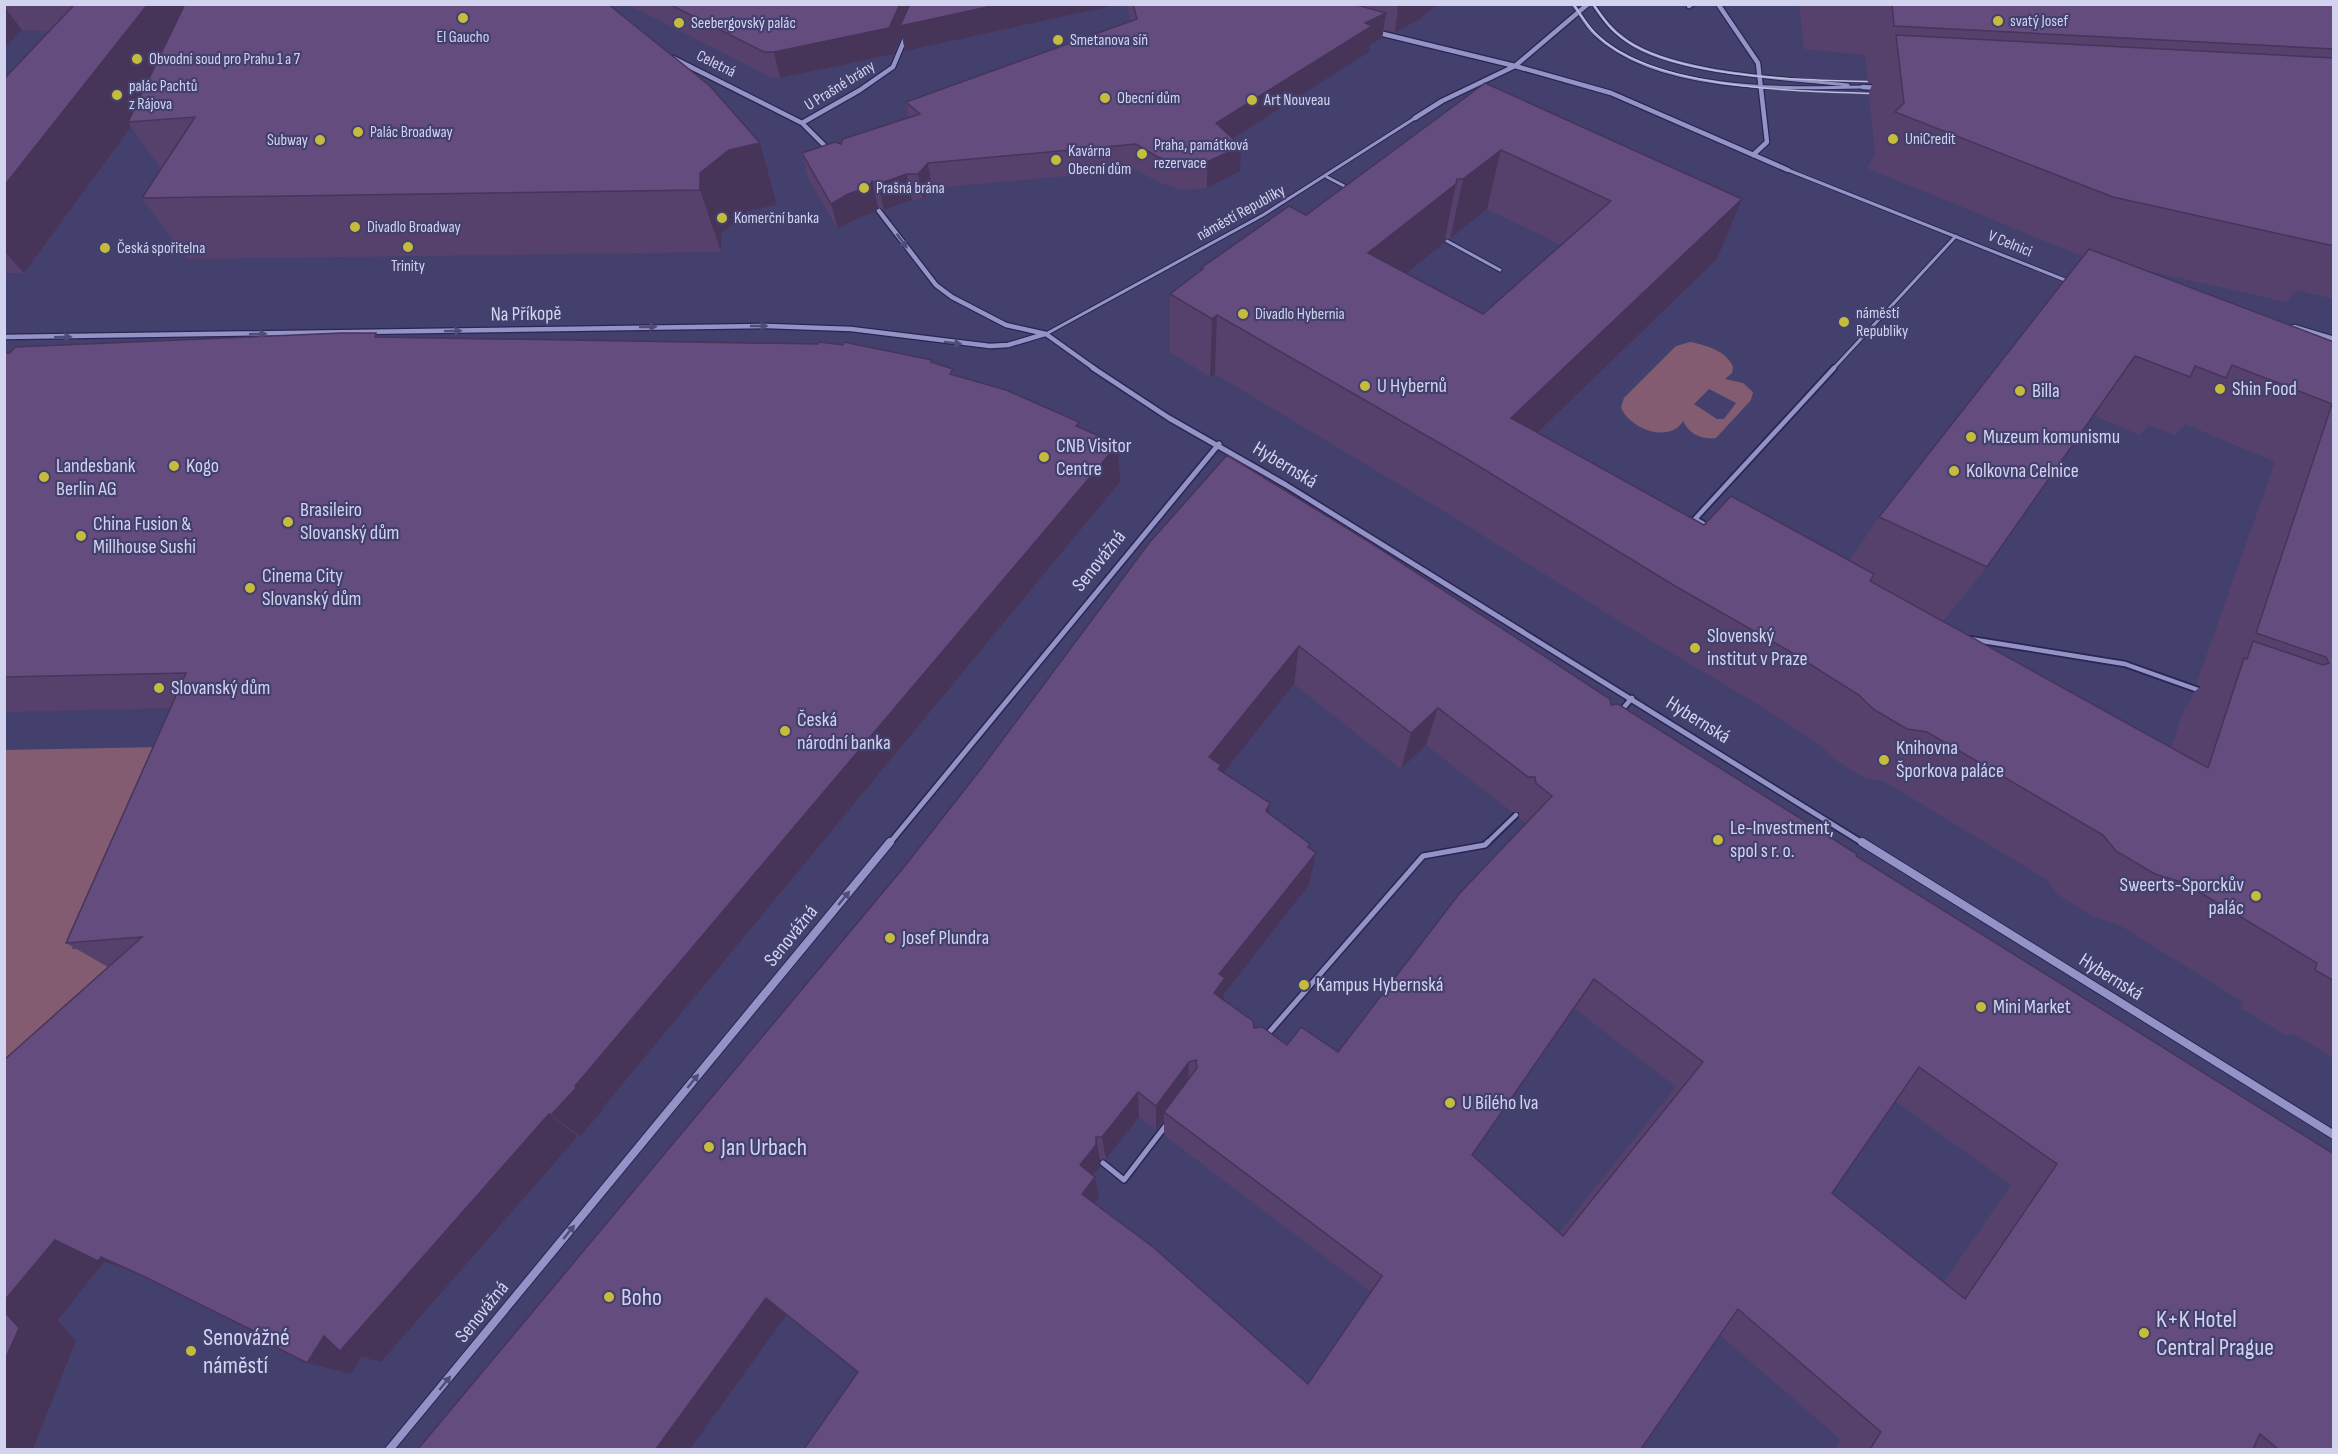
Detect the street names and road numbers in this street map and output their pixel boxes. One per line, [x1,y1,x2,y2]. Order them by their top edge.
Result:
street label: Celetná [693,46,739,82]
street label: U Prašné brány [801,57,879,115]
street label: náměstí Republiky [1194,181,1288,245]
street label: V Celnici [1985,227,2035,261]
street label: Na Příkopě [490,301,562,327]
street label: Hybernská [1248,436,1322,494]
street label: Senovážná [1067,526,1131,596]
street label: Hybernská [1662,691,1734,749]
street label: Senovážná [759,901,823,971]
street label: Hybernská [2075,948,2147,1006]
street label: Senovážná [450,1277,514,1347]

